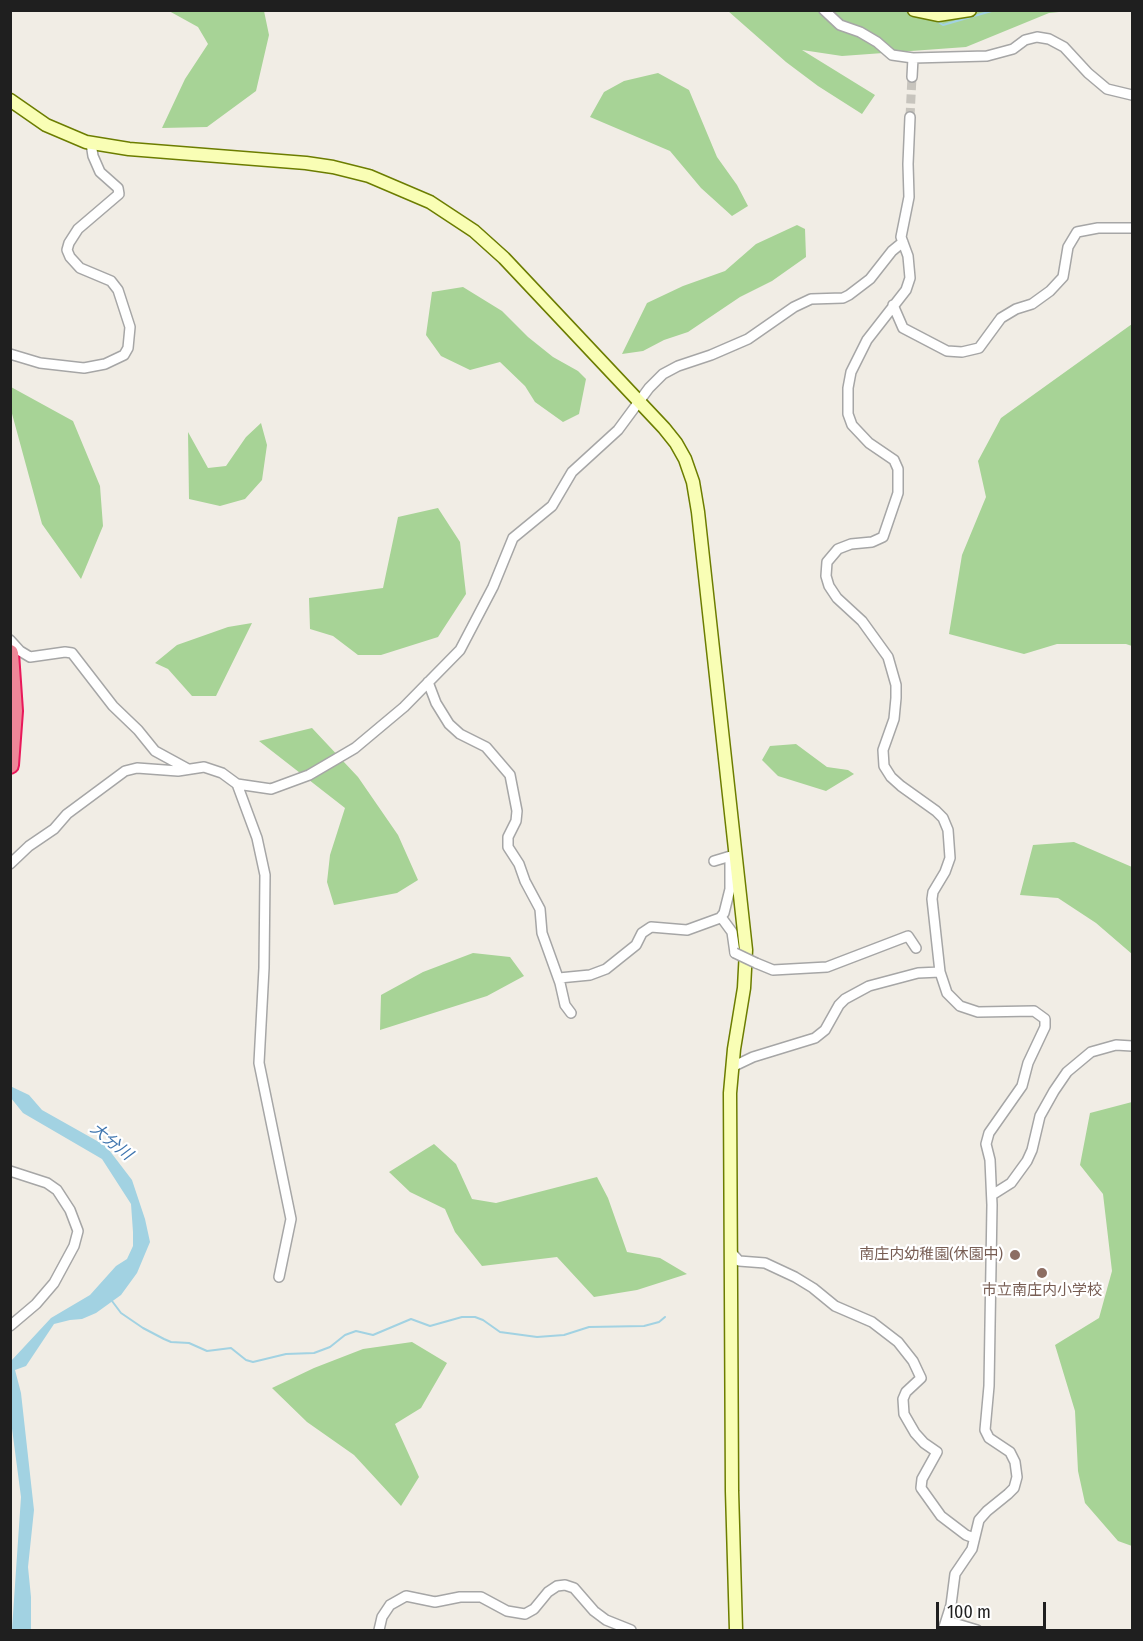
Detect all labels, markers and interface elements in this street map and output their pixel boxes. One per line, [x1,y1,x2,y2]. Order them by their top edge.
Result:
water label: 大分川 [86,1119,136,1165]
place label: 南庄内幼稚園(休園中) [859,1246,1003,1264]
marker: 南庄内幼稚園(休園中) [1008,1248,1022,1262]
marker: 市立南庄内小学校 [1035,1266,1049,1280]
place label: 市立南庄内小学校 [982,1282,1102,1300]
scale bar [939,1590,1048,1628]
text: 100 m [947,1601,991,1623]

